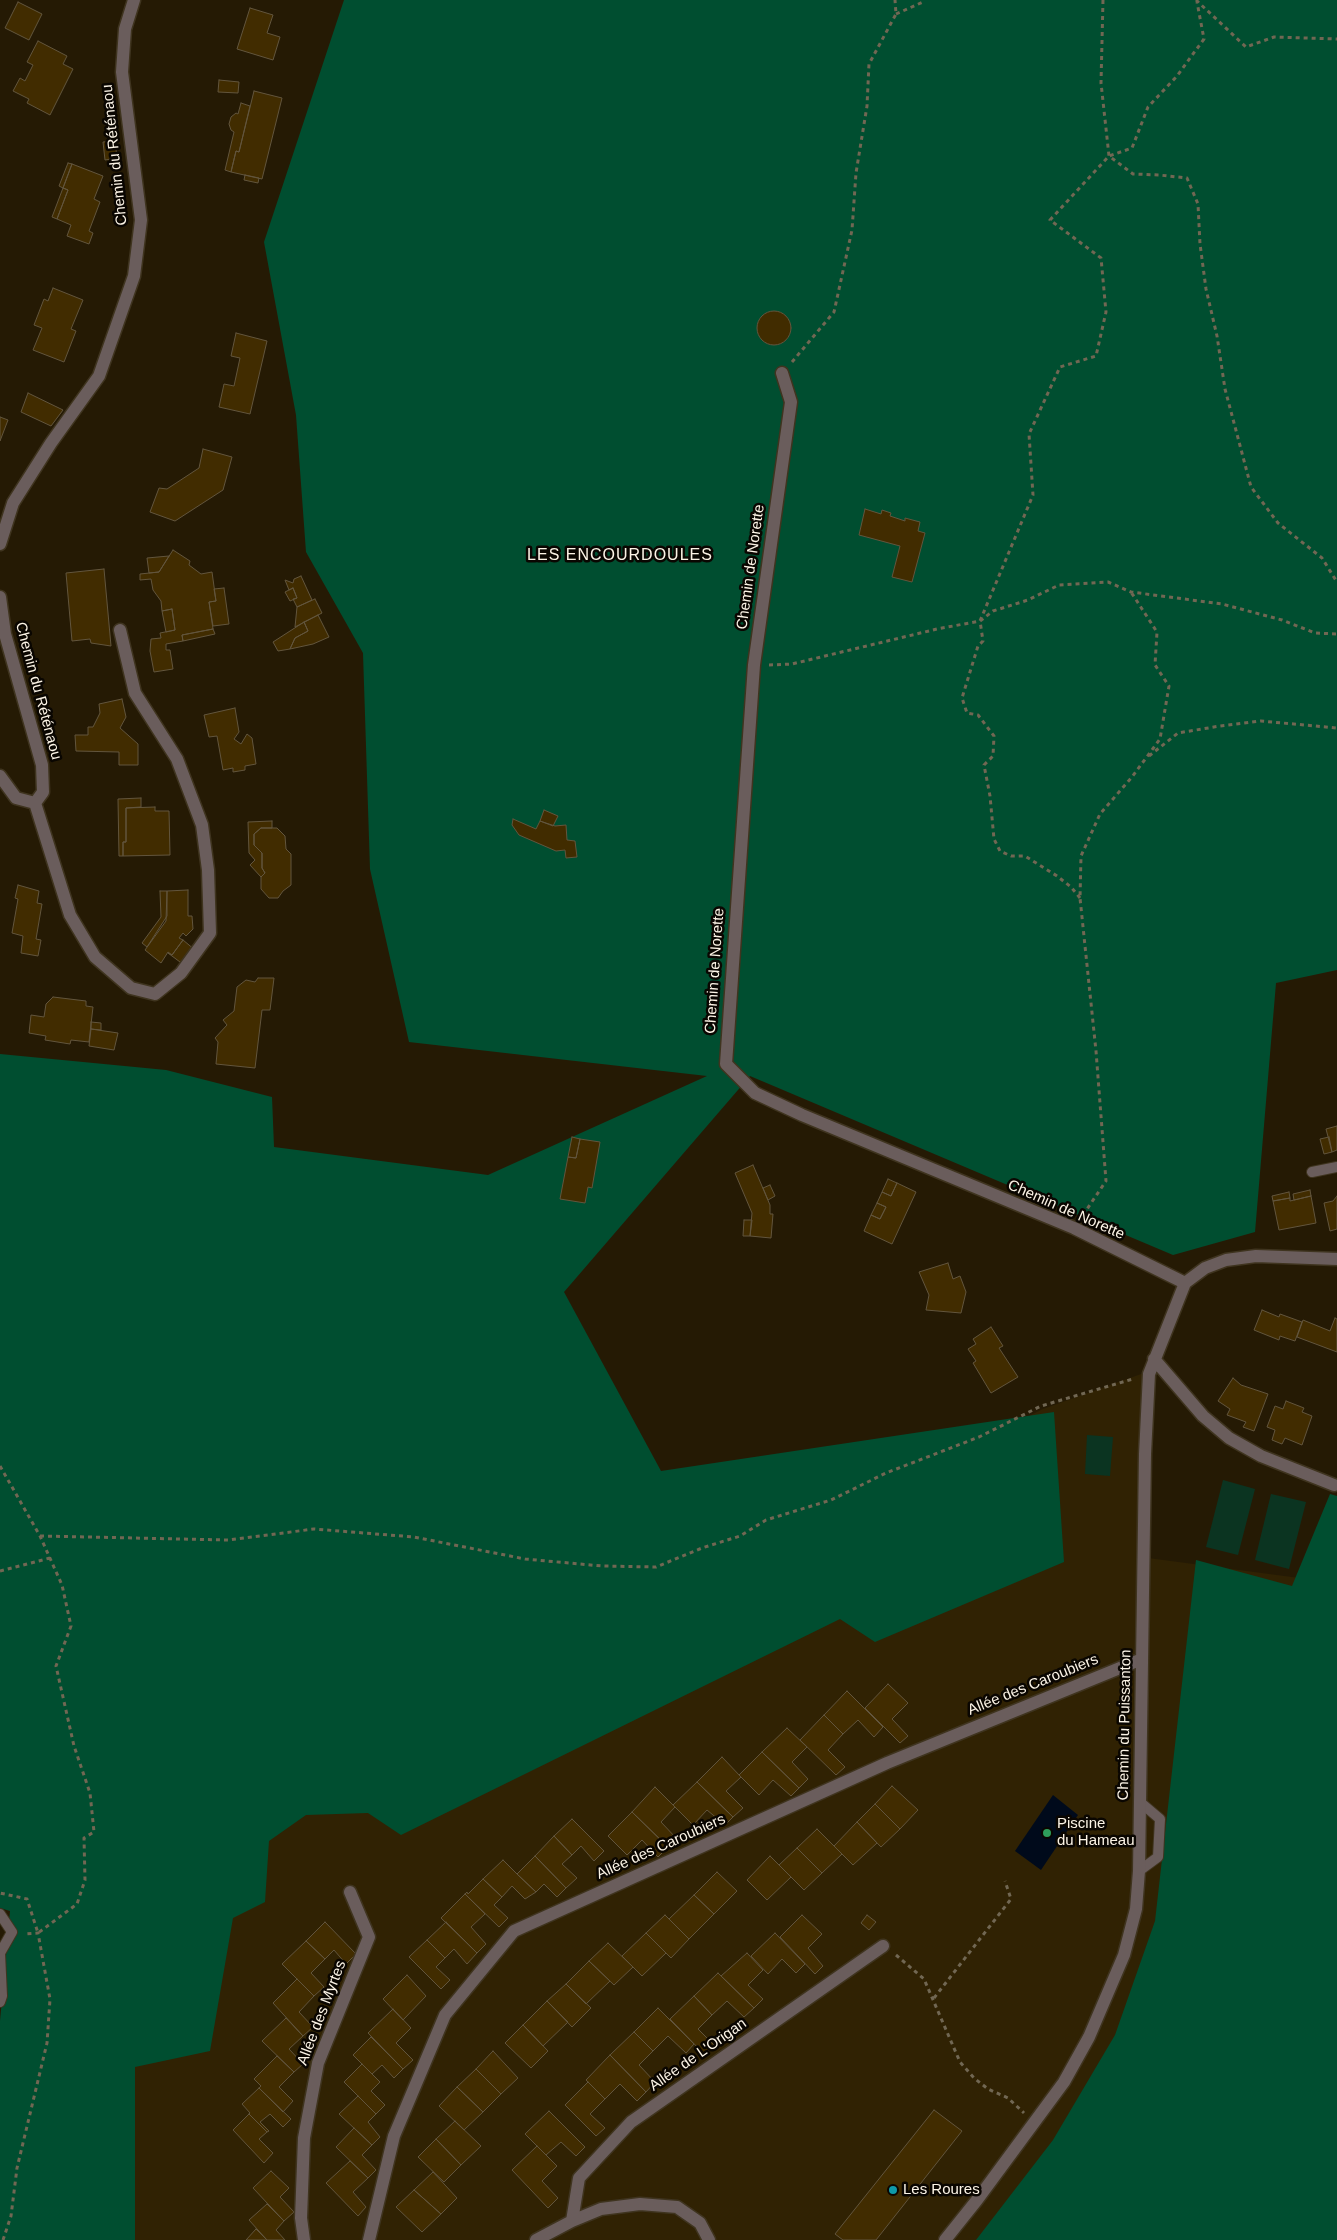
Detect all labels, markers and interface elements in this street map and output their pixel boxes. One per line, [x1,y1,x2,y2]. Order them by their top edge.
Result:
street label: Chemin du Réténaou [99,84,131,226]
street label: Chemin de Norette [733,503,769,631]
district label: LES ENCOURDOULES [525,546,715,566]
street label: Chemin du Réténaou [11,620,65,762]
street label: Chemin de Norette [702,908,728,1034]
street label: Chemin de Norette [1005,1176,1127,1244]
street label: Chemin du Puissanton [1115,1649,1135,1801]
street label: Allée des Caroubiers [965,1651,1101,1719]
street label: Allée des Caroubiers [594,1810,728,1884]
place label: Piscine du Hameau [1057,1815,1135,1850]
marker: Piscine du Hameau [1041,1827,1053,1839]
street label: Allée des Myrtes [294,1958,350,2068]
street label: Allée de L'Origan [646,2015,750,2095]
place label: Les Roures [903,2181,980,2199]
marker: Les Roures [887,2184,899,2196]

